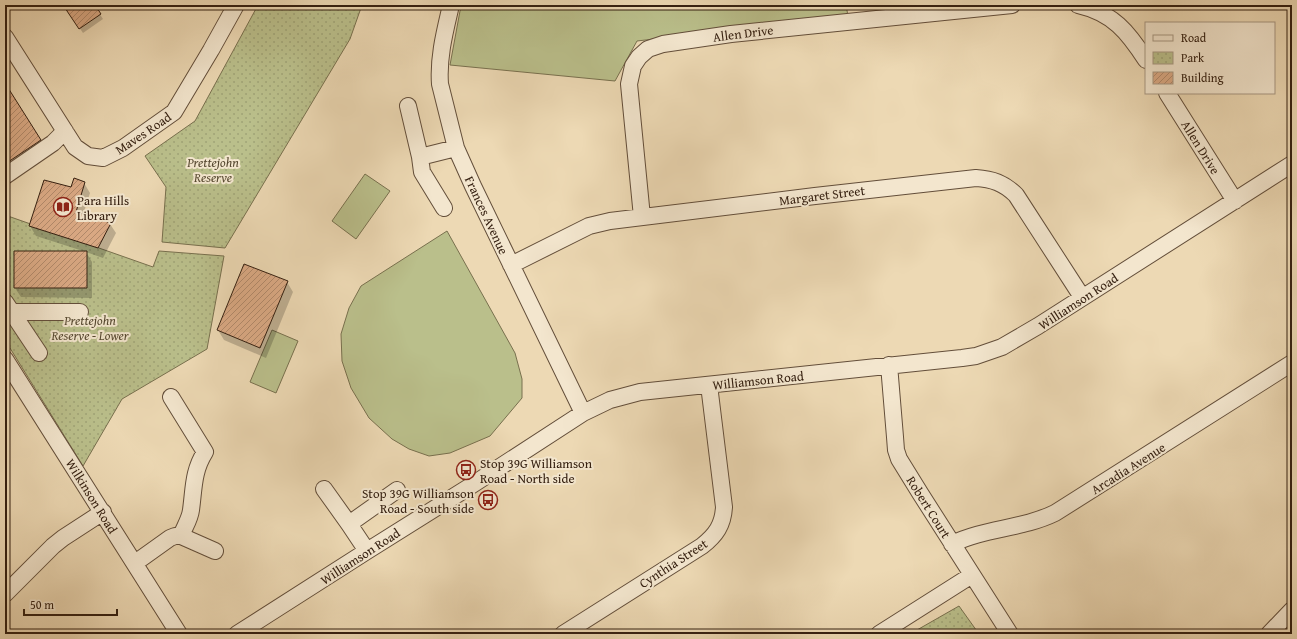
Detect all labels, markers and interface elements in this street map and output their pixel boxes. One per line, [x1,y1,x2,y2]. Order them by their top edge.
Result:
street label: Allen Drive [712,20,774,47]
legend [1145,22,1275,94]
text: Road [1181,29,1207,46]
text: Park [1181,49,1205,66]
text: Building [1181,69,1224,86]
street label: Maves Road [111,108,175,159]
street label: Allen Drive [1176,117,1225,178]
park label: Prettejohn Reserve [186,153,239,187]
street label: Frances Avenue [460,173,513,258]
street label: Margaret Street [778,181,866,210]
place label: Para Hills Library [77,191,129,225]
library icon: Para Hills Library [52,196,74,218]
street label: Williamson Road [1035,268,1122,334]
park label: Prettejohn Reserve - Lower [50,311,130,345]
street label: Williamson Road [712,366,805,395]
street label: Arcadia Avenue [1087,438,1169,499]
place label: Stop 39G Williamson Road - North side [480,454,593,488]
street label: Wilkinson Road [61,455,122,537]
bus stop icon: Stop 39G Williamson Road - North side [455,459,477,481]
street label: Robert Court [902,472,956,543]
place label: Stop 39G Williamson Road - South side [362,484,475,518]
bus stop icon: Stop 39G Williamson Road - South side [477,489,499,511]
street label: Williamson Road [317,523,404,589]
street label: Cynthia Street [635,534,712,593]
scale bar [24,591,117,617]
text: 50 m [30,596,54,613]

